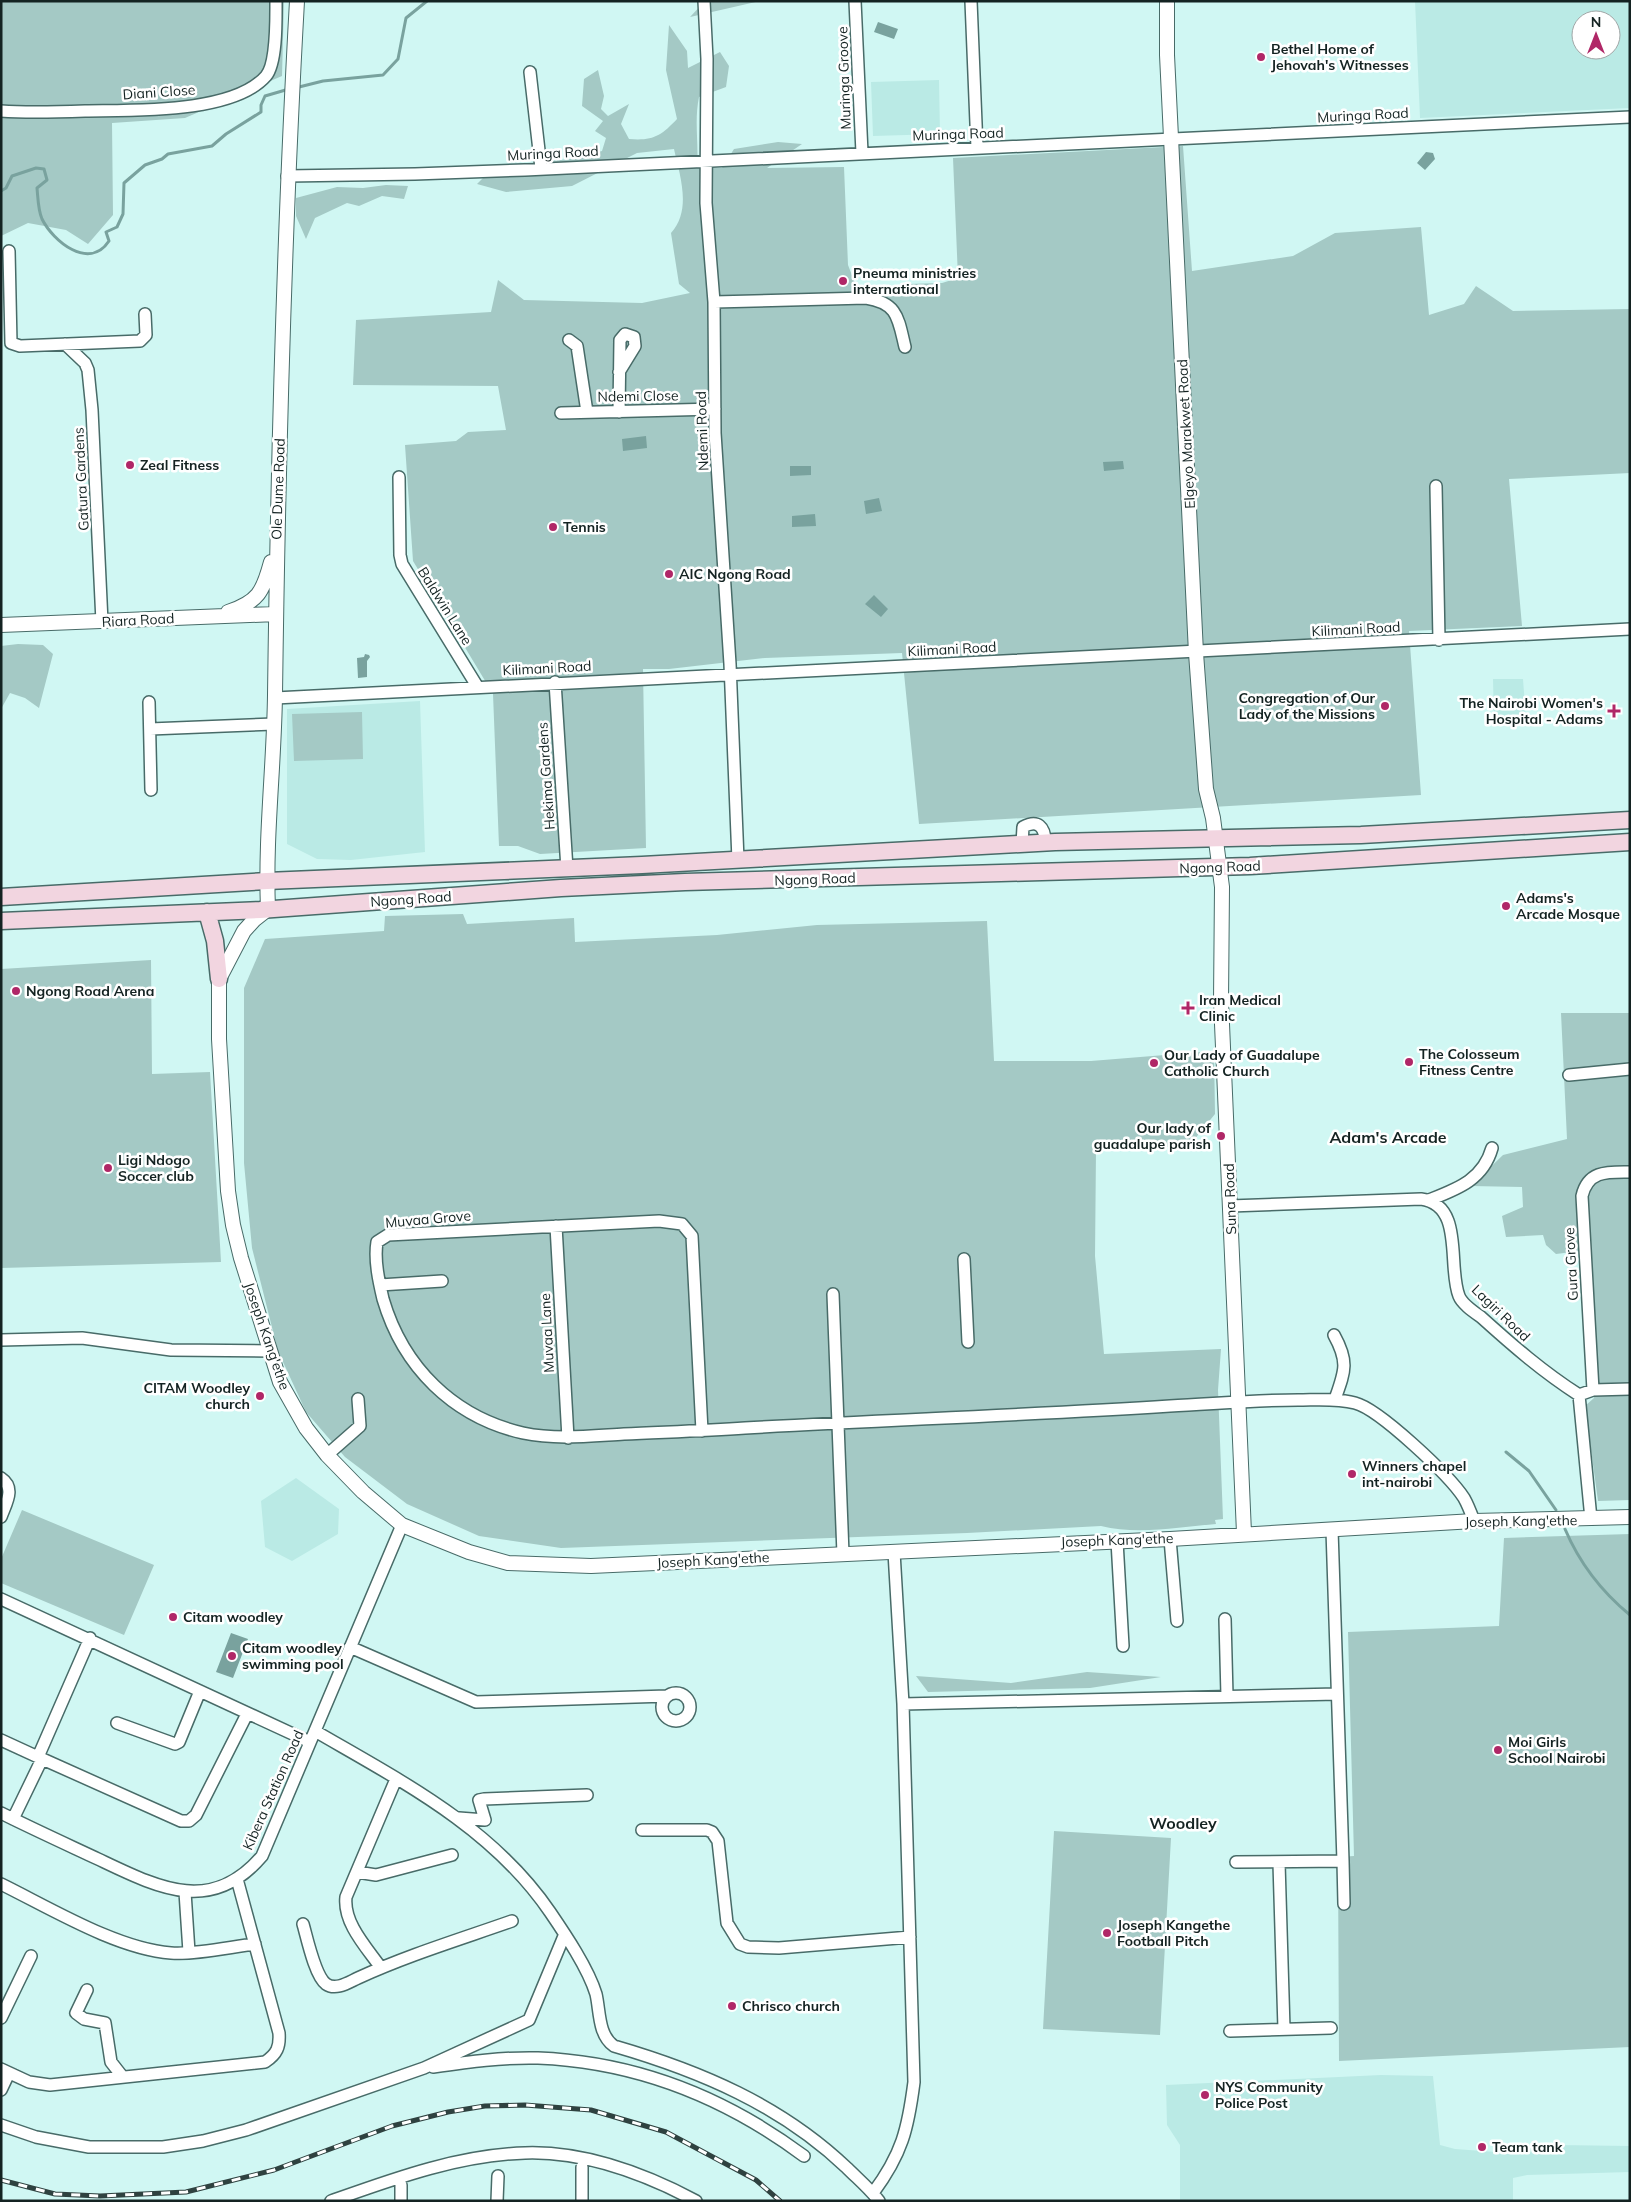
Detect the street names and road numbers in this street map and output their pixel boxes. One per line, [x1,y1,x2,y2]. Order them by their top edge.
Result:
street label: Muringa Groove [833,26,855,130]
street label: Diani Close [122,80,196,104]
street label: Muringa Road [1317,104,1409,126]
street label: Muringa Road [912,123,1004,145]
street label: Muringa Road [507,142,599,164]
street label: Elgeyo Marakwet Road [1173,359,1199,509]
street label: Ndemi Close [597,386,679,406]
street label: Ndemi Road [692,391,712,471]
street label: Gatura Gardens [69,427,93,531]
street label: Ole Dume Road [267,438,289,540]
street label: Baldwin Lane [414,564,476,648]
street label: Riara Road [101,609,175,631]
street label: Kilimani Road [1311,618,1401,640]
street label: Kilimani Road [907,638,997,660]
street label: Kilimani Road [502,657,592,679]
street label: Hekima Gardens [533,721,559,831]
street label: Ngong Road [1179,857,1261,877]
street label: Ngong Road [774,869,856,889]
street label: Ngong Road [370,887,452,911]
street label: Suna Road [1220,1163,1240,1235]
street label: Muvaa Grove [384,1206,472,1232]
street label: Gura Grove [1560,1227,1582,1301]
street label: Joseph Kang'ethe [240,1280,294,1392]
street label: Lagiri Road [1468,1281,1534,1345]
street label: Muvaa Lane [536,1293,558,1373]
street label: Joseph Kang'ethe [1464,1511,1578,1531]
street label: Joseph Kang'ethe [1060,1529,1174,1551]
street label: Joseph Kang'ethe [656,1548,770,1572]
street label: Kibera Station Road [238,1727,308,1853]

